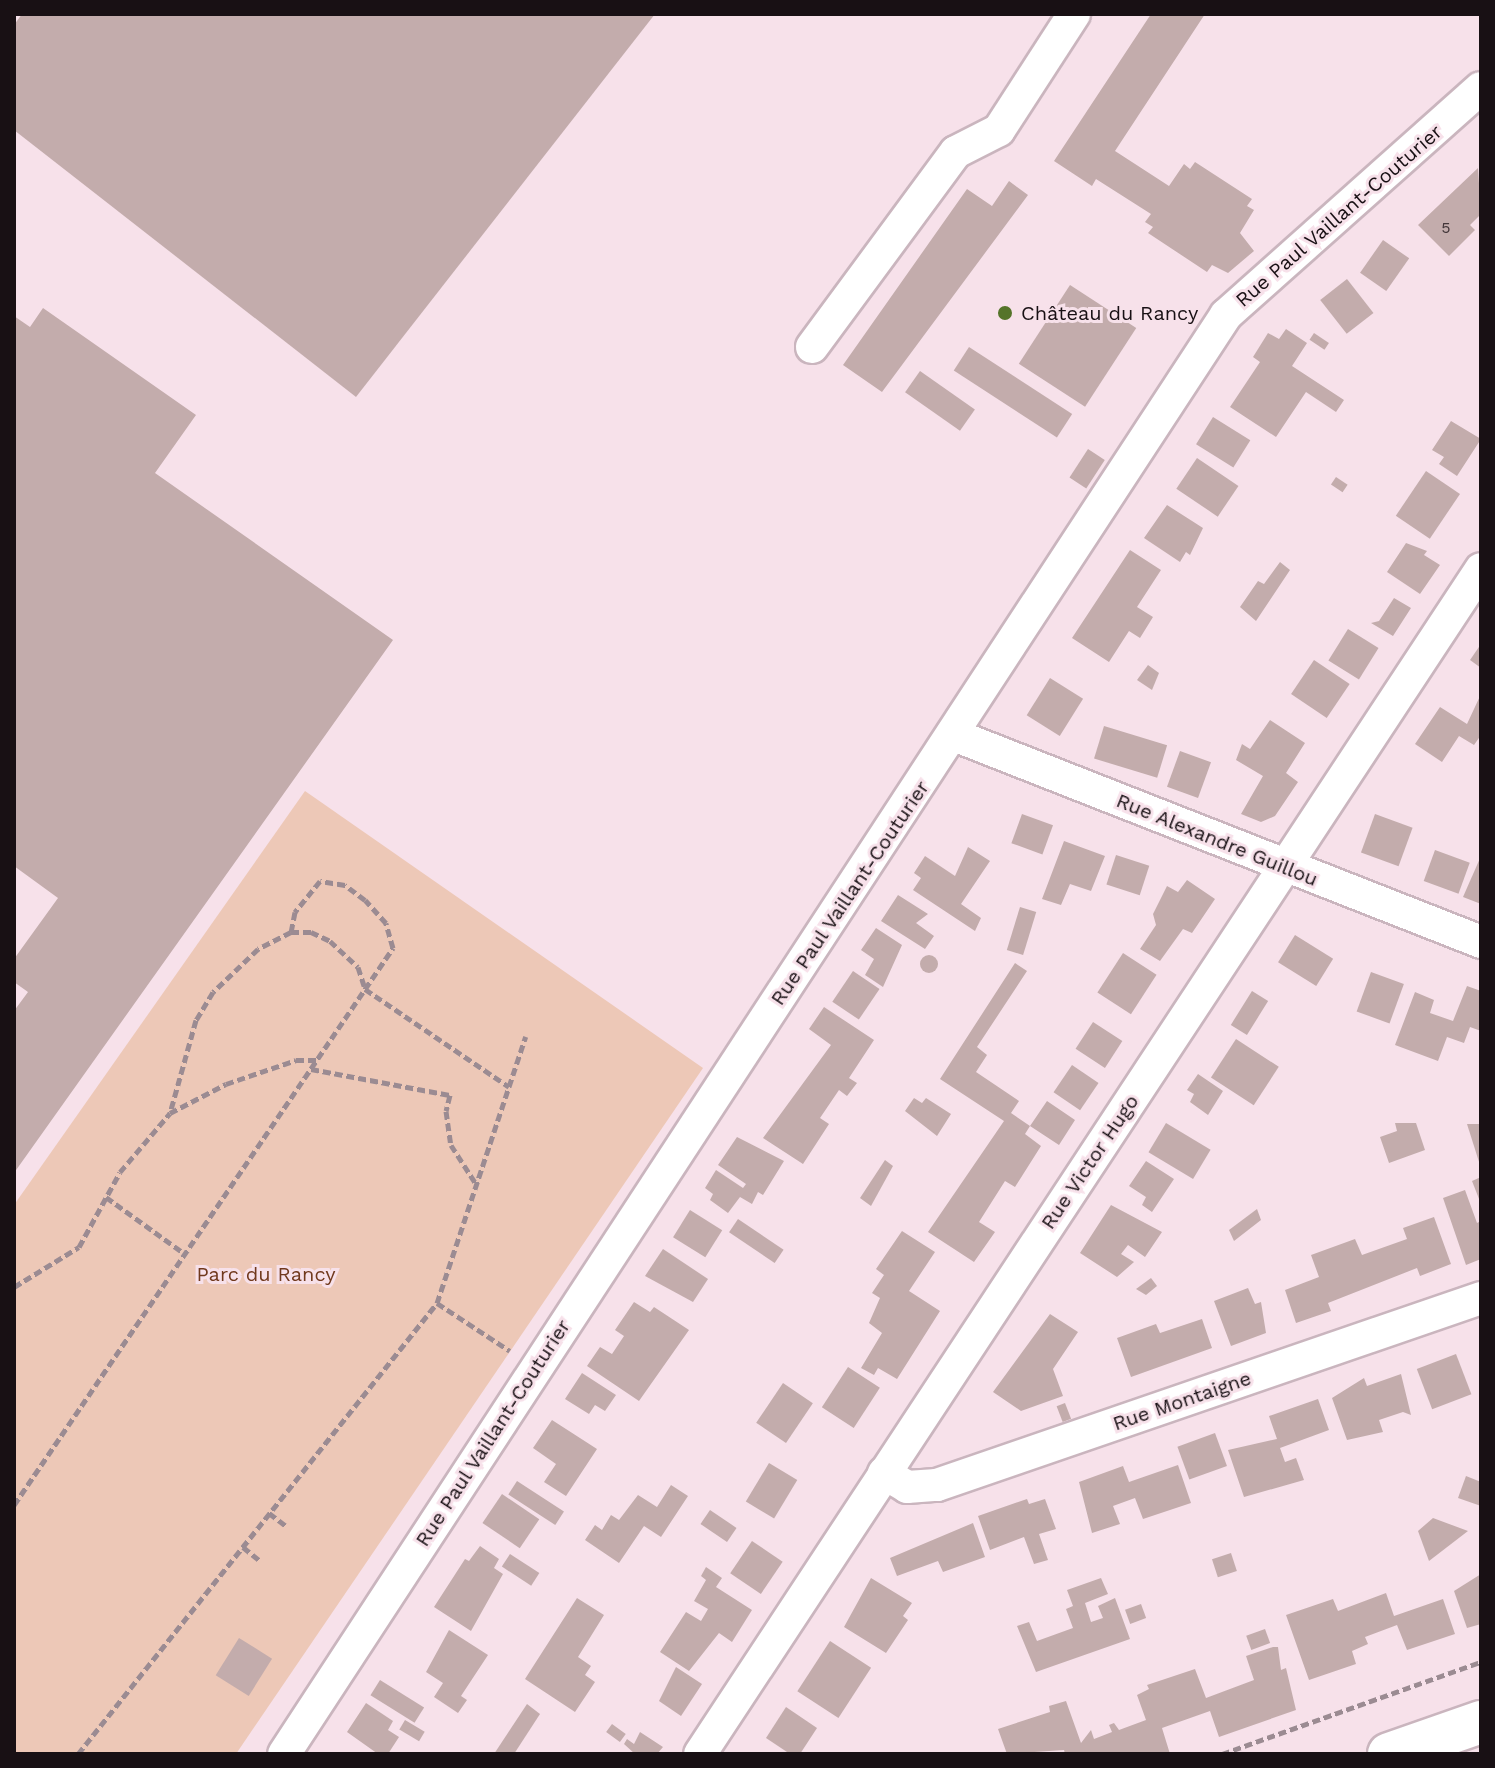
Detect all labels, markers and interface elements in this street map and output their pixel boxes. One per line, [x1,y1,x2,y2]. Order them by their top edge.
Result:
street label: Rue Paul Vaillant-Couturier [1230,119,1448,313]
house number: 5 [1441,218,1451,238]
place label: Château du Rancy [1021,301,1198,325]
marker: Château du Rancy [996,304,1014,322]
street label: Rue Paul Vaillant-Couturier [765,776,935,1010]
street label: Rue Alexandre Guillou [1112,788,1322,892]
street label: Rue Victor Hugo [1036,1090,1144,1234]
park label: Parc du Rancy [196,1262,336,1286]
street label: Rue Paul Vaillant-Couturier [410,1314,576,1552]
street label: Rue Montaigne [1110,1366,1254,1436]

